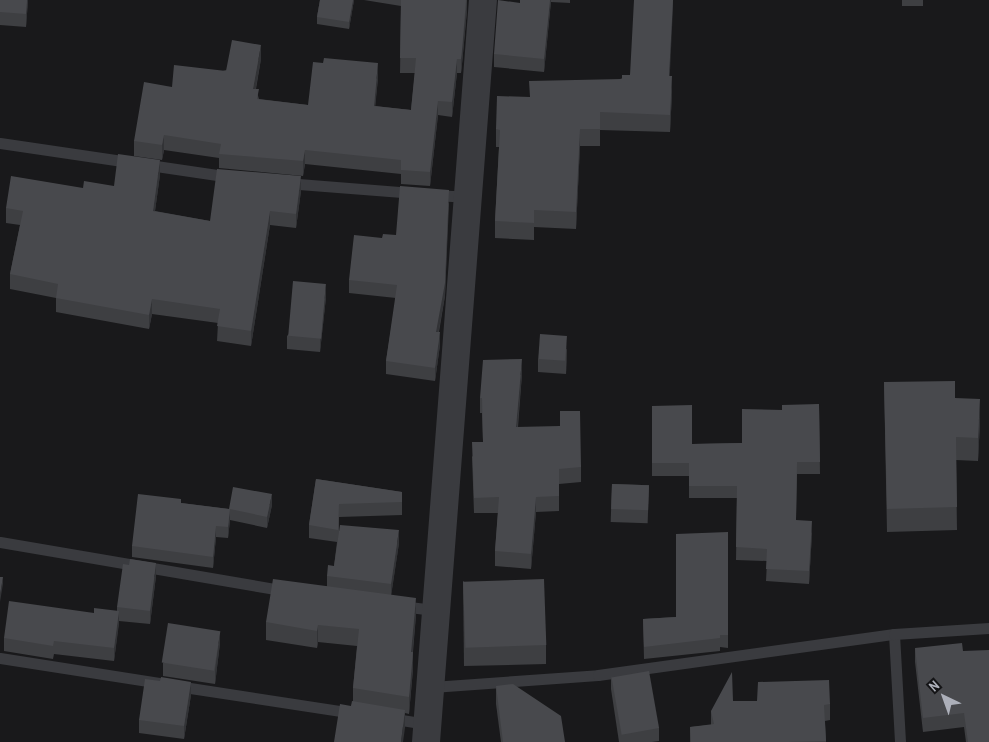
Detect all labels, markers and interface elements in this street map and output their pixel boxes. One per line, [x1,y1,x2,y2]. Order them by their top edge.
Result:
north arrow [919,672,969,722]
text: N [925,676,943,695]

